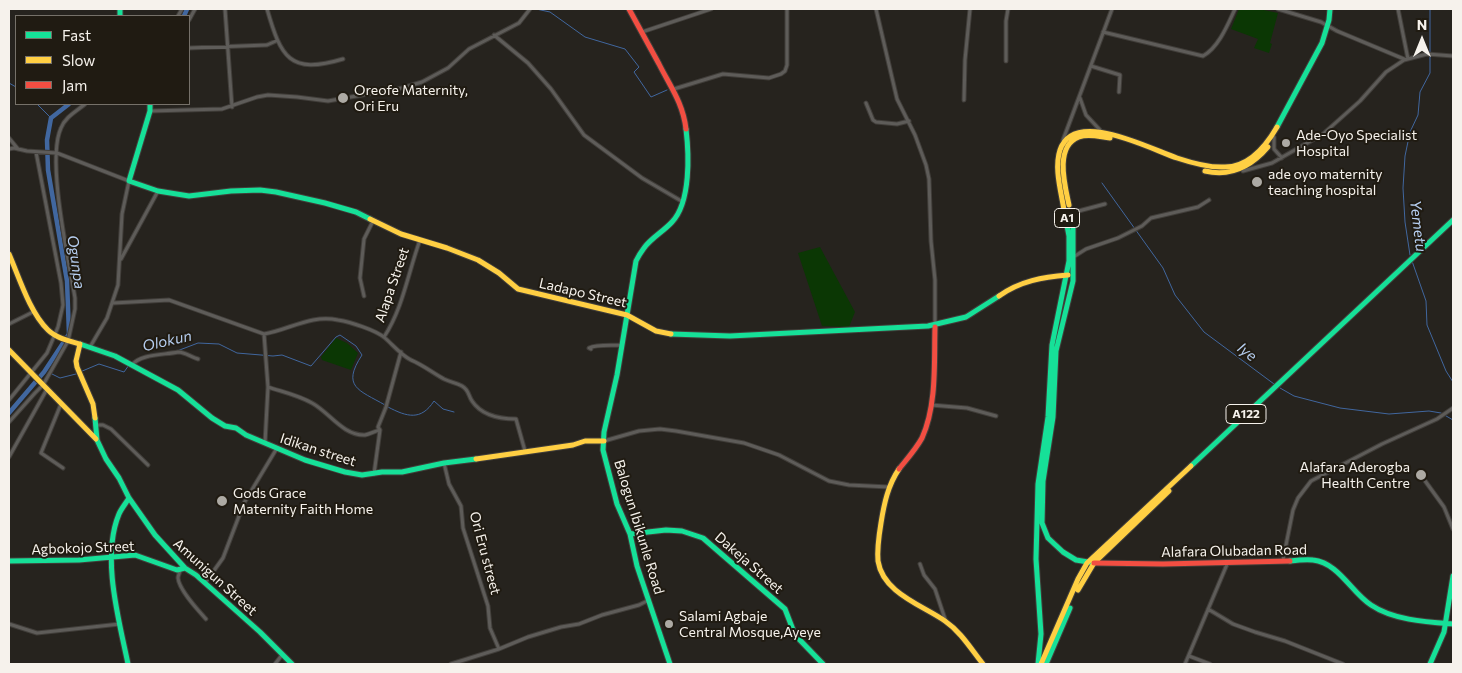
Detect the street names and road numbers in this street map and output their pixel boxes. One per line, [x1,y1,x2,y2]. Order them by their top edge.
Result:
road number: A1 [1054,208,1080,228]
street label: Alapa Street [371,245,413,325]
street label: Ladapo Street [537,275,629,311]
road number: A122 [1226,404,1266,424]
street label: Idikan street [278,430,358,470]
street label: Balogun Ibikunle Road [611,458,667,596]
street label: Ori Eru street [466,510,504,596]
street label: Dakeja Street [711,529,787,597]
street label: Amunigun Street [170,535,260,619]
street label: Agbokojo Street [31,538,135,558]
street label: Alafara Olubadan Road [1161,541,1307,561]

